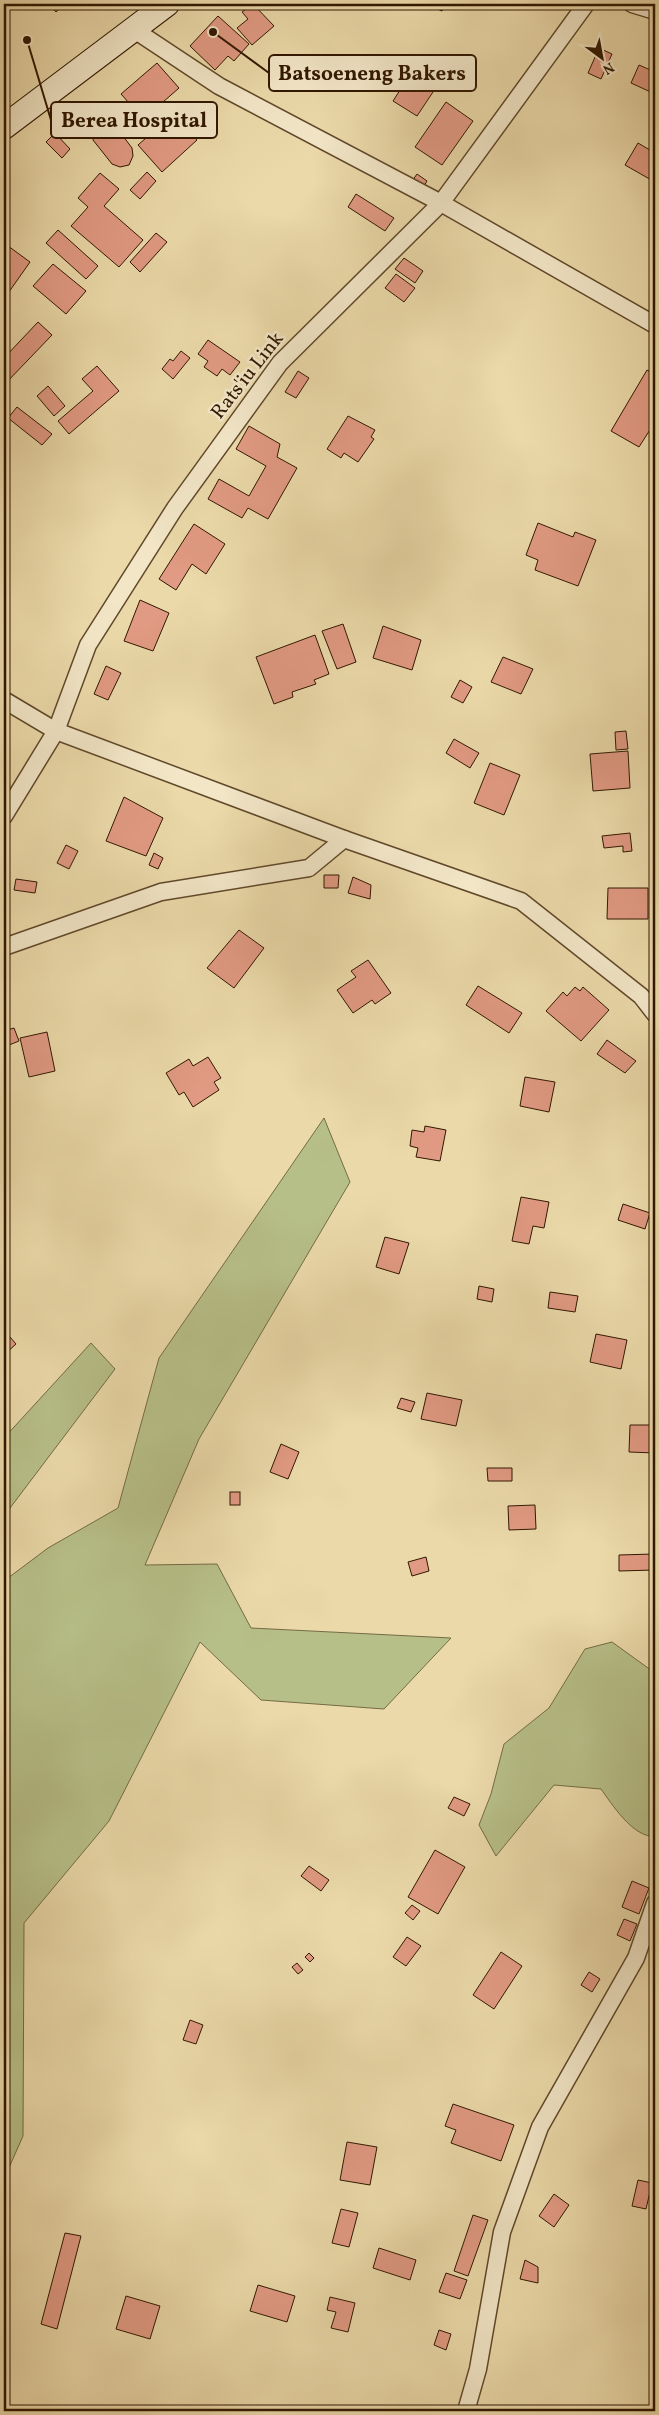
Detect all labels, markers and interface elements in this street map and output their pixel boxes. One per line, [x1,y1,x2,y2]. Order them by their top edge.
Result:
north arrow [576,32,626,82]
callout: Batsoeneng Bakers [269,55,476,91]
text: N [599,57,617,79]
text: Batsoeneng Bakers [278,60,466,89]
callout: Berea Hospital [51,102,217,138]
text: Berea Hospital [61,107,207,136]
street label: Rats'iu Link [205,326,291,425]

